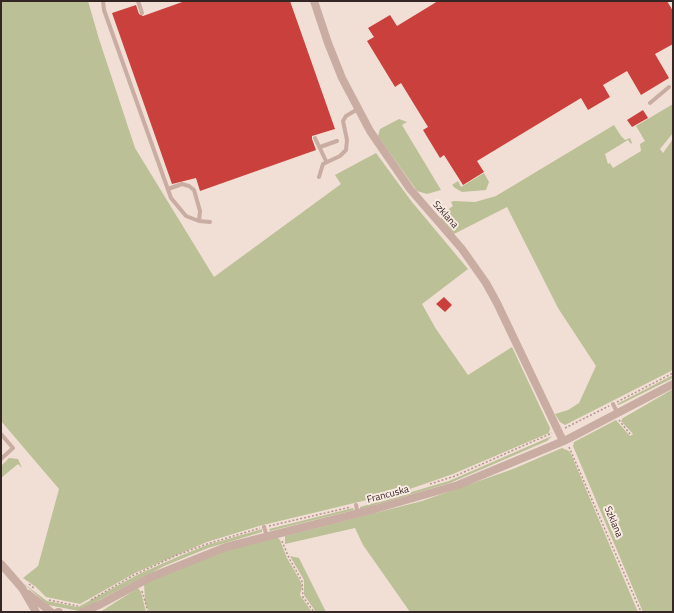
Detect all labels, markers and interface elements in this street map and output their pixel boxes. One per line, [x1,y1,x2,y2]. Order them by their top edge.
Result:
street label: Szklana [430,199,460,231]
street label: Francuska [366,484,410,506]
street label: Szklana [601,505,625,539]

